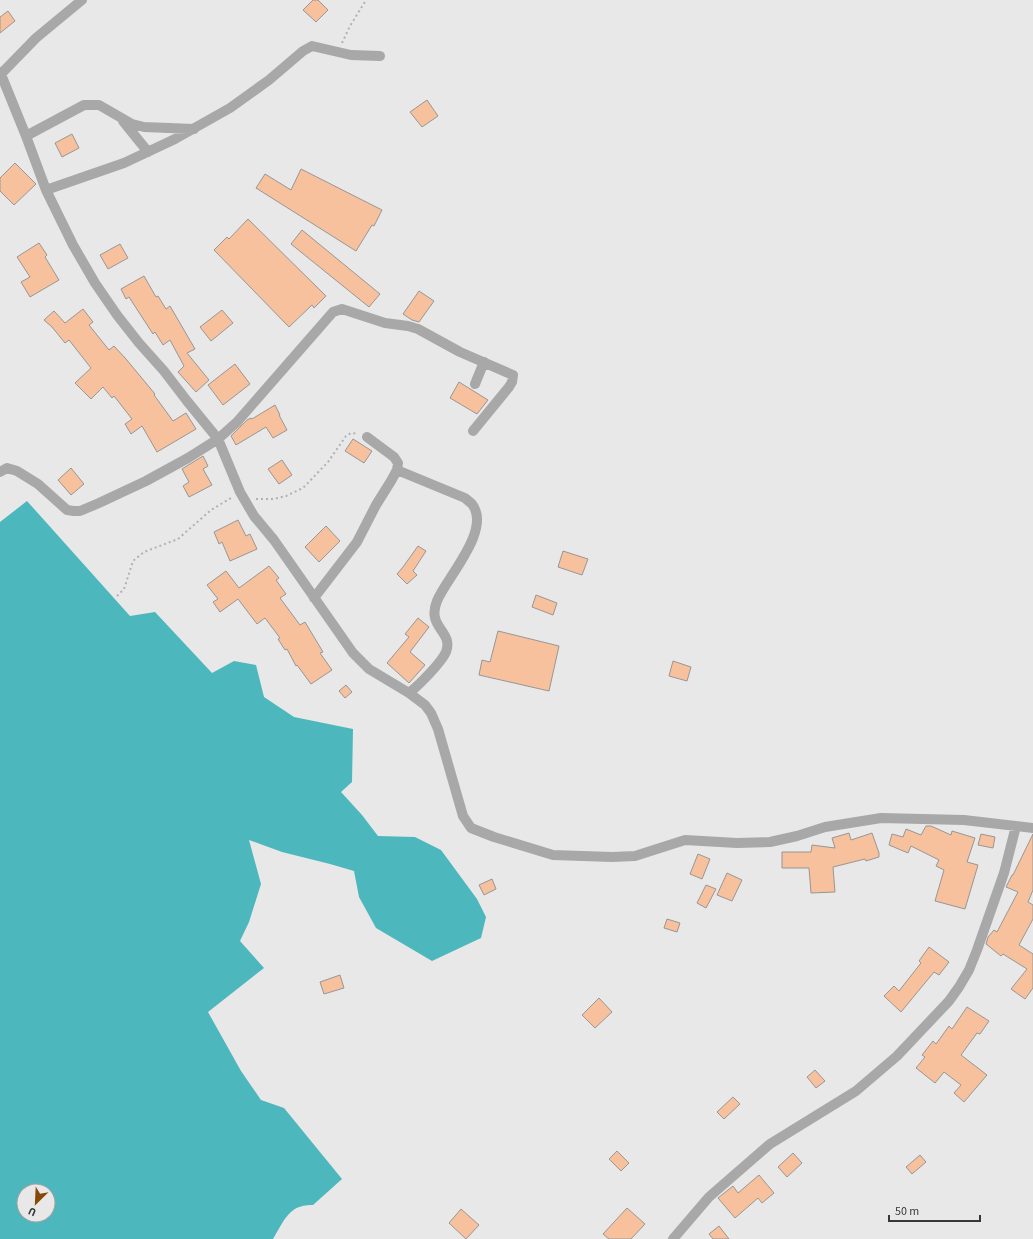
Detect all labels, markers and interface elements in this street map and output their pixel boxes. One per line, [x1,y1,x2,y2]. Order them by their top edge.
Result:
north arrow [16,1183,56,1223]
scale bar [889,1197,980,1223]
text: U [26,1203,39,1220]
text: 50 m [895,1203,919,1220]

